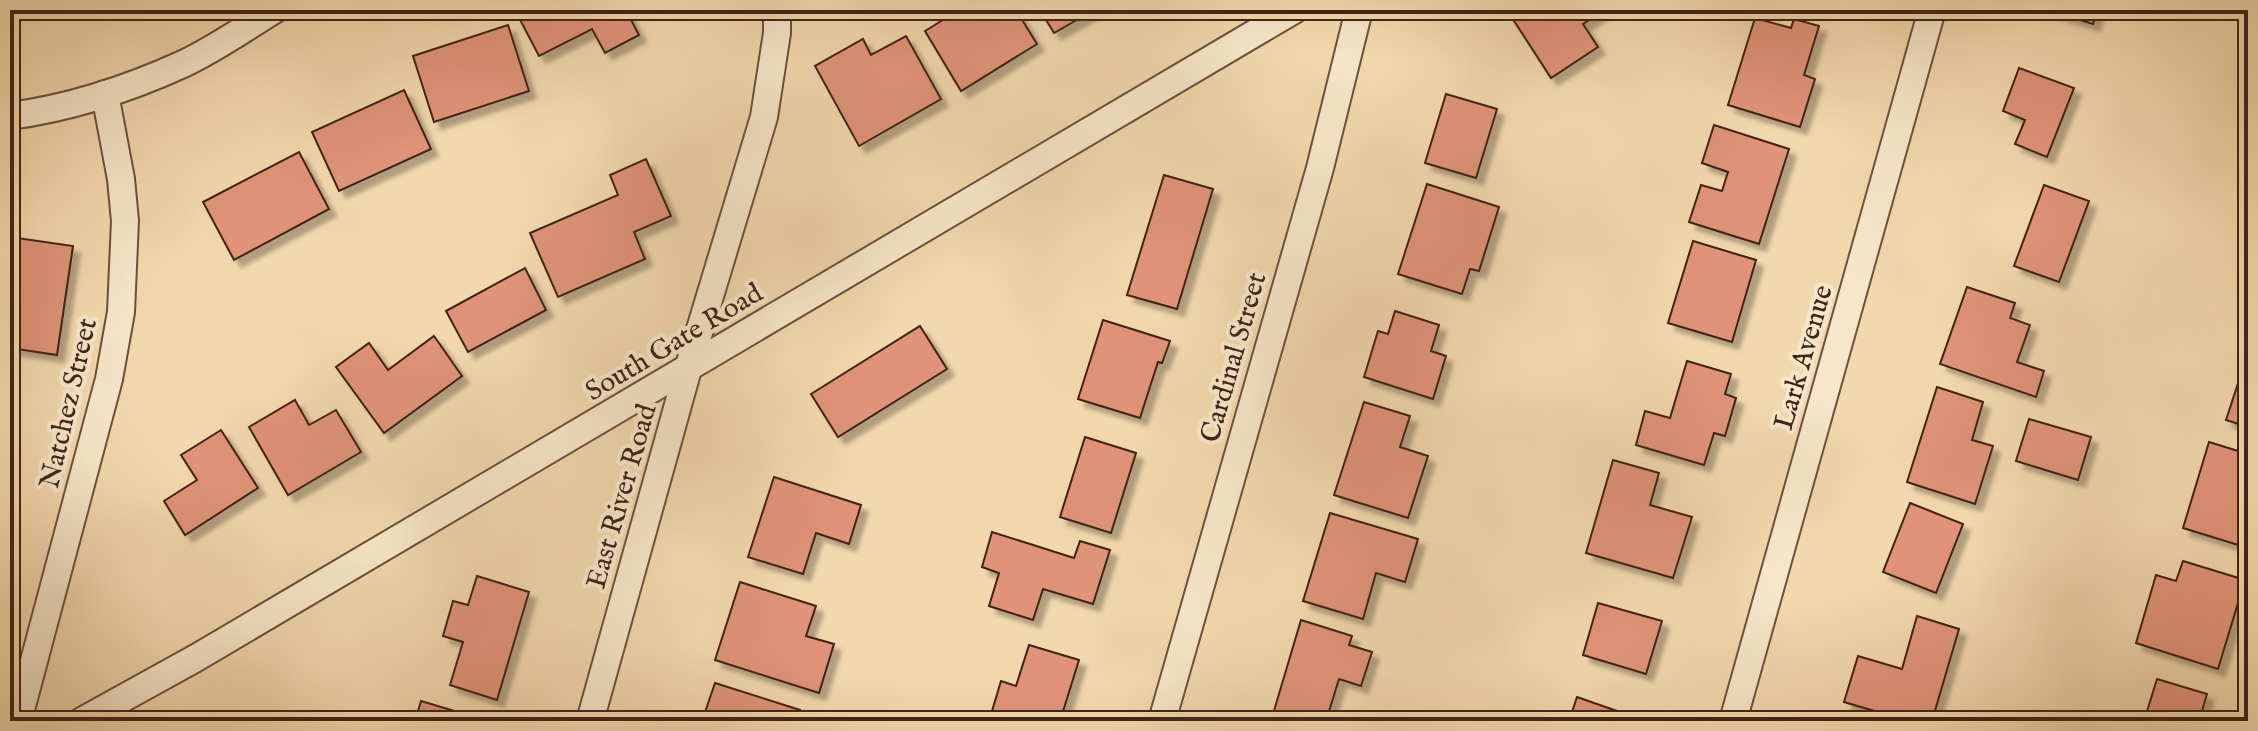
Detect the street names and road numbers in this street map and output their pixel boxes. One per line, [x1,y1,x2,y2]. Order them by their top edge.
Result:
street label: Cardinal Street [1193,268,1275,447]
street label: South Gate Road [579,276,769,410]
street label: Lark Avenue [1767,281,1842,434]
street label: Natchez Street [33,315,106,492]
street label: East River Road [579,400,665,593]

